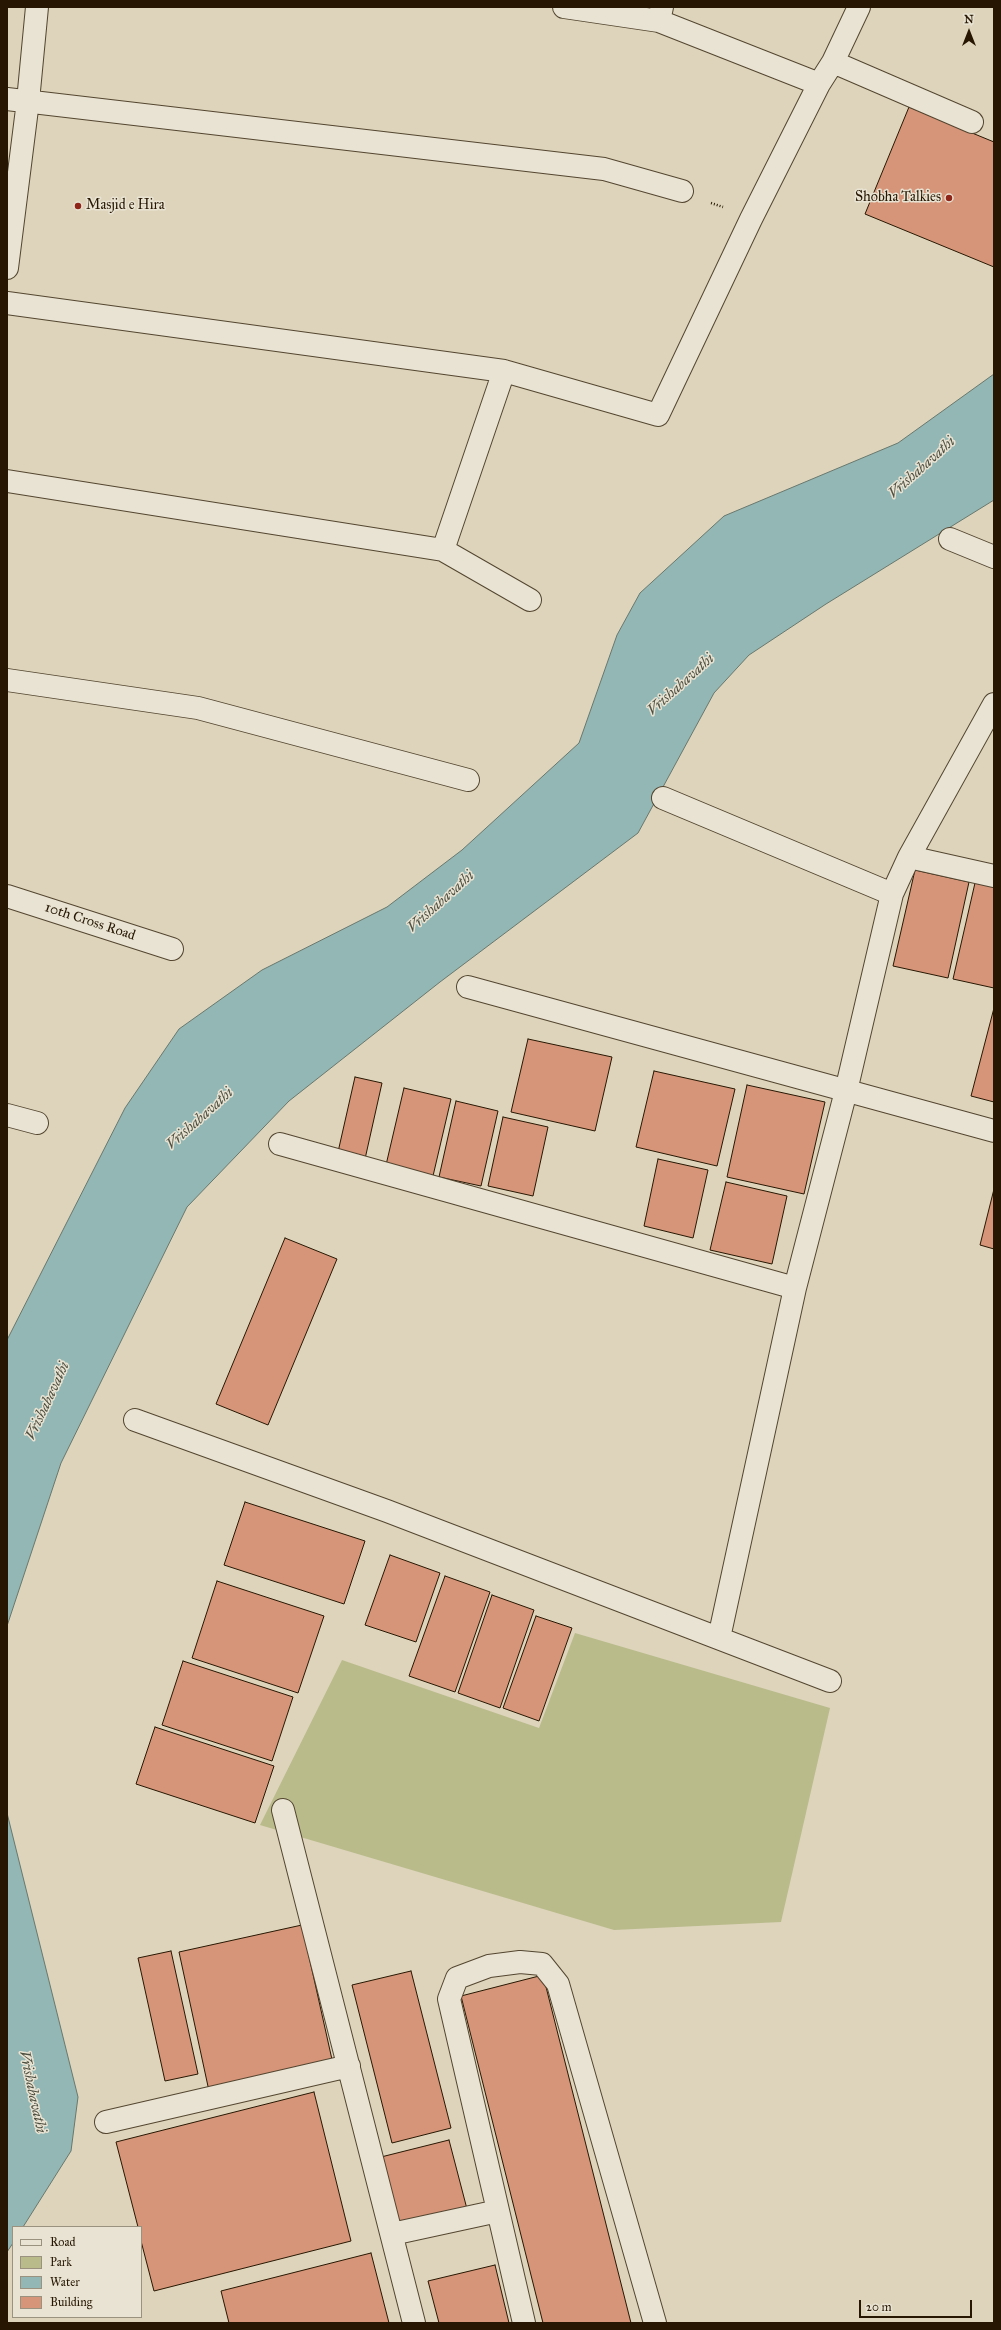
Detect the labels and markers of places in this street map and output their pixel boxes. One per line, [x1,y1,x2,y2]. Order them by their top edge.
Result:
place label: Shobha Talkies [855,190,941,206]
marker: Shobha Talkies [944,193,954,203]
place label: Masjid e Hira [86,198,165,214]
marker: Masjid e Hira [73,201,83,211]

